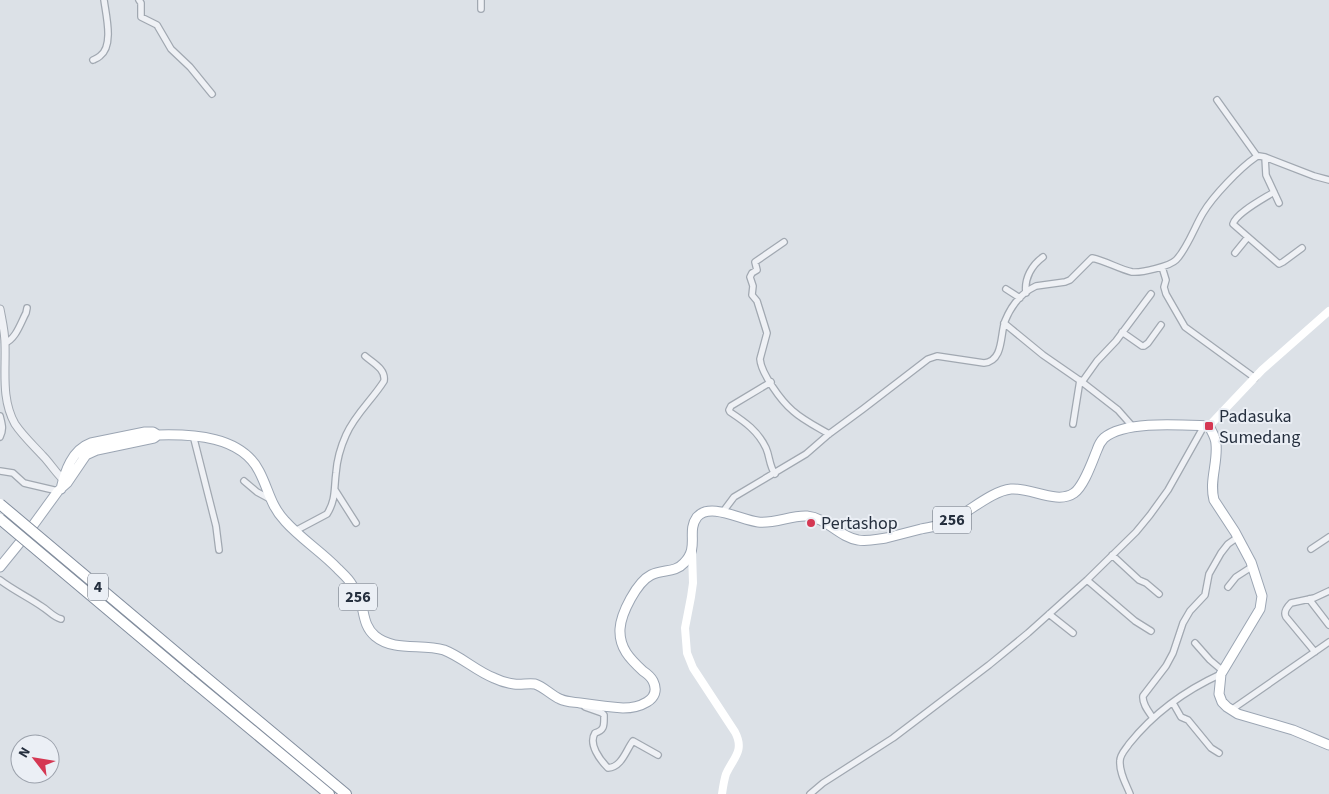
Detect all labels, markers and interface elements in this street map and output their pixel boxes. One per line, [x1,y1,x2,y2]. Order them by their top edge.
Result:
place label: Padasuka Sumedang [1219,404,1300,450]
marker: Padasuka Sumedang [1203,420,1215,432]
road number: 256 [933,506,971,534]
place label: Pertashop [821,511,898,536]
marker: Pertashop [805,517,817,529]
road number: 4 [88,574,108,600]
road number: 256 [339,584,377,610]
north arrow [10,734,60,784]
text: N [14,744,36,762]

